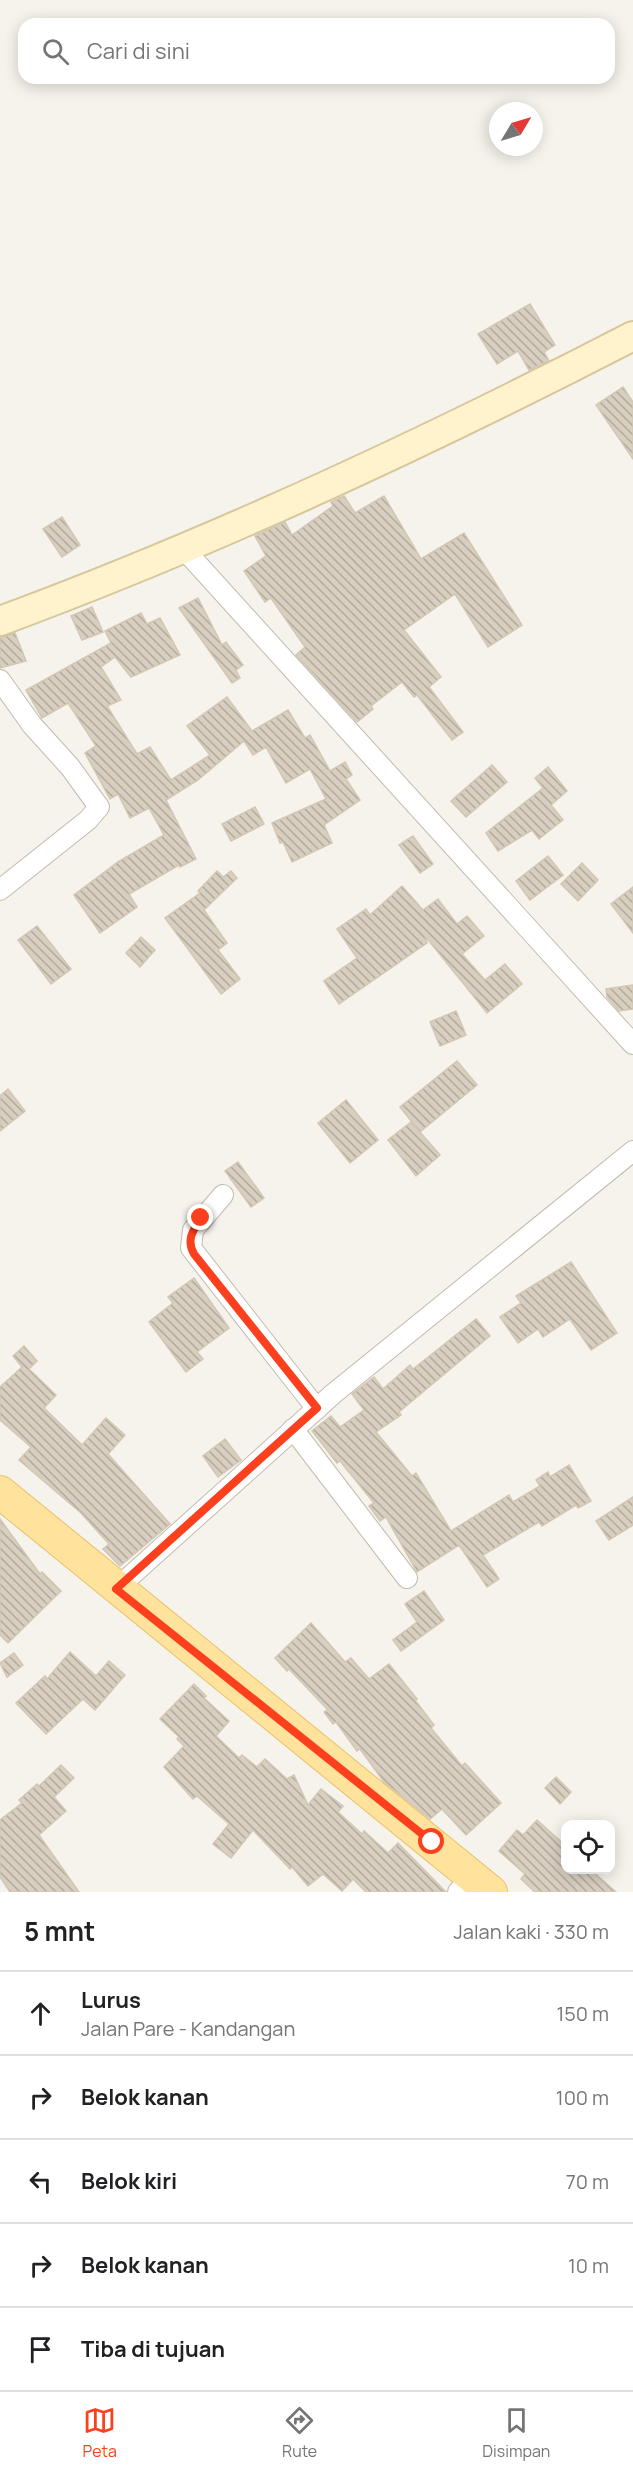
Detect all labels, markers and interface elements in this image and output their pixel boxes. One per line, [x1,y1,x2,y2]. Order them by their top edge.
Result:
search box [18,18,615,84]
icon: search [39,35,72,68]
text: Cari di sini [87,36,190,66]
north arrow [489,102,543,156]
route end [187,1204,213,1230]
map controls [561,1820,615,1874]
button: locate [561,1820,615,1874]
route start [418,1828,444,1854]
text: 5 mnt [24,1913,95,1949]
text: Jalan kaki · 330 m [454,1918,609,1945]
text: Lurus [81,1985,141,2015]
icon: ahead [24,1997,57,2030]
text: 150 m [556,2000,609,2027]
text: Jalan Pare - Kandangan [81,2015,295,2042]
icon: right [24,2081,57,2114]
text: Belok kanan [81,2082,209,2112]
text: 100 m [556,2084,609,2111]
icon: left [24,2165,57,2198]
text: Belok kiri [81,2166,177,2196]
text: 70 m [566,2168,609,2195]
icon: right [24,2249,57,2282]
text: Belok kanan [81,2250,209,2280]
text: 10 m [568,2252,609,2279]
icon: arrive [24,2333,57,2366]
text: Tiba di tujuan [81,2334,225,2364]
tab: Peta [83,2404,117,2462]
tab: Rute [282,2404,317,2462]
tab: Disimpan [482,2404,550,2462]

